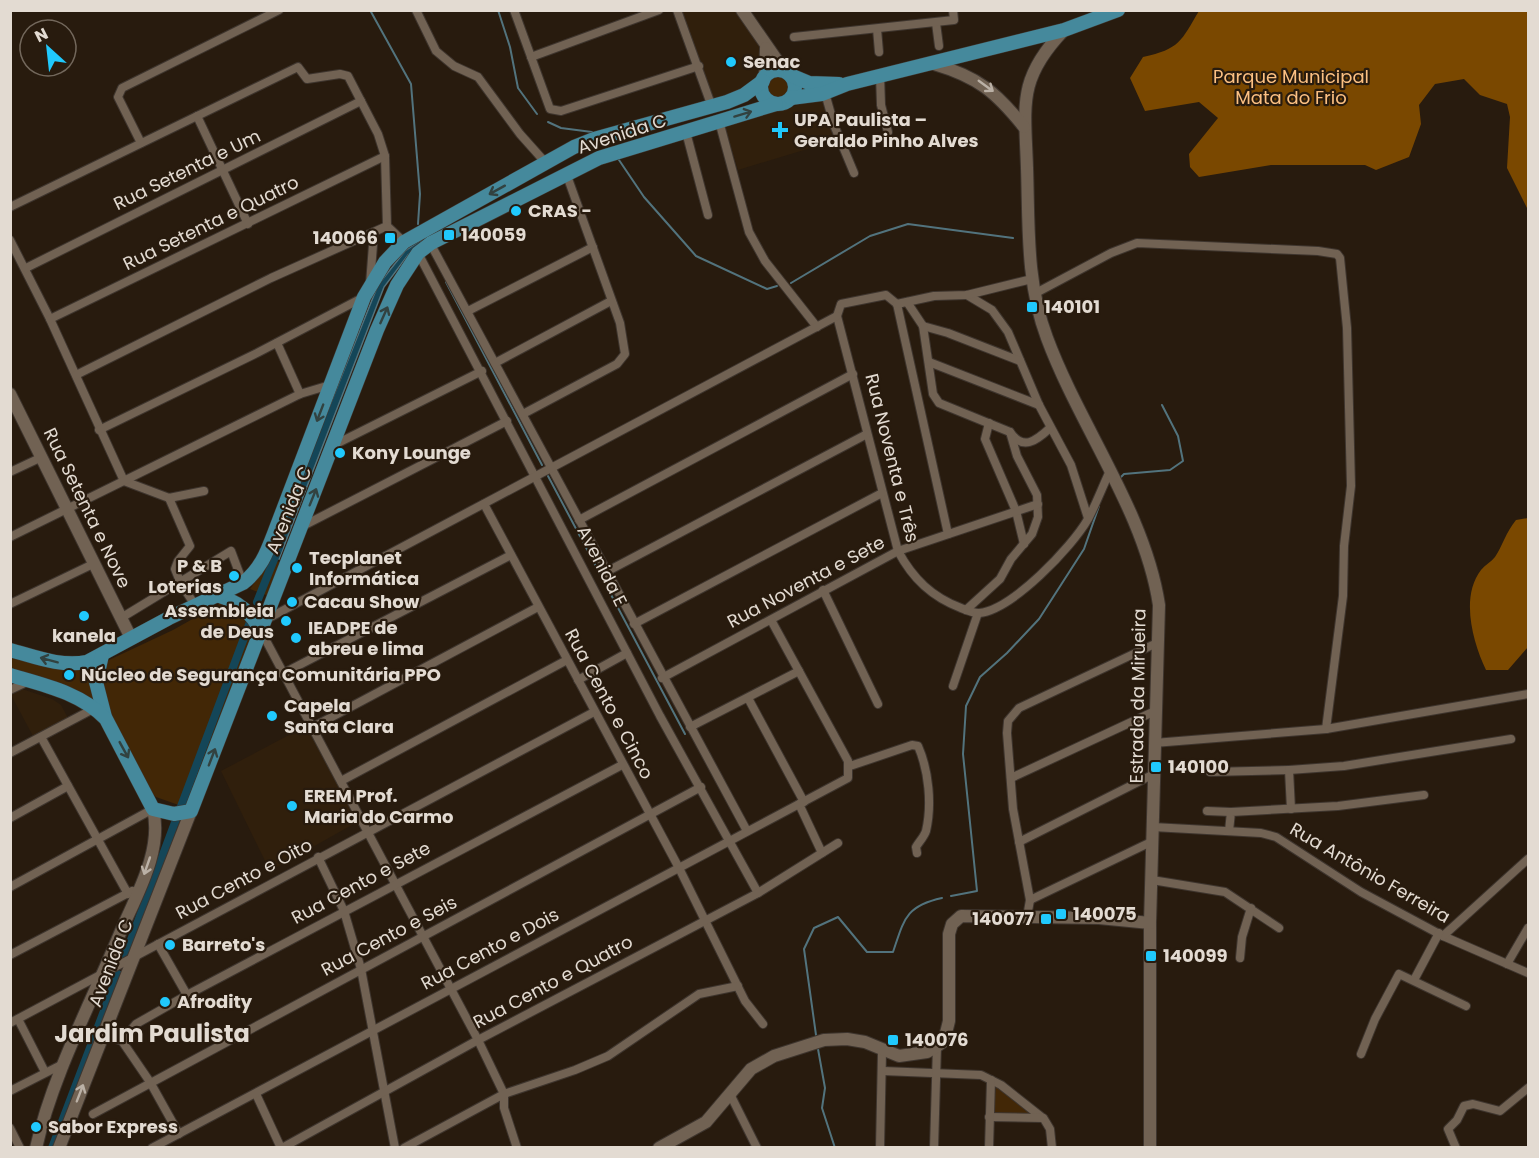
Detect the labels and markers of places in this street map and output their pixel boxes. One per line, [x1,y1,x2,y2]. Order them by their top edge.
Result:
place label: Senac [743,49,801,74]
marker: Senac [724,55,738,69]
place label: UPA Paulista – Geraldo Pinho Alves [794,107,979,153]
marker: UPA Paulista – Geraldo Pinho Alves [771,121,789,139]
place label: CRAS - [528,198,592,223]
marker: CRAS - [509,204,523,218]
place label: 140059 [461,222,526,247]
place label: 140066 [313,225,378,250]
marker: 140059 [442,228,456,242]
marker: 140066 [383,231,397,245]
place label: 140101 [1044,294,1100,319]
marker: 140101 [1025,300,1039,314]
place label: Kony Lounge [352,440,471,465]
marker: Kony Lounge [333,446,347,460]
place label: Tecplanet Informática [309,545,419,591]
place label: P & B Loterias [148,553,222,599]
marker: Tecplanet Informática [290,561,304,575]
marker: P & B Loterias [227,569,241,583]
place label: Cacau Show [304,589,420,614]
marker: Cacau Show [285,595,299,609]
place label: Assembleia de Deus [164,598,274,644]
marker: kanela [77,609,91,623]
marker: Assembleia de Deus [279,614,293,628]
place label: IEADPE de abreu e lima [308,615,424,661]
place label: kanela [52,623,116,648]
marker: IEADPE de abreu e lima [289,631,303,645]
place label: Núcleo de Segurança Comunitária PPO [81,662,441,687]
marker: Núcleo de Segurança Comunitária PPO [62,668,76,682]
place label: Capela Santa Clara [284,693,394,739]
marker: Capela Santa Clara [265,709,279,723]
place label: 140100 [1168,754,1229,779]
marker: 140100 [1149,760,1163,774]
place label: EREM Prof. Maria do Carmo [304,783,453,829]
marker: EREM Prof. Maria do Carmo [285,799,299,813]
place label: 140075 [1073,901,1137,926]
place label: 140077 [972,906,1034,931]
marker: 140075 [1054,907,1068,921]
marker: 140077 [1039,912,1053,926]
place label: Barreto's [182,932,265,957]
marker: Barreto's [163,938,177,952]
place label: 140099 [1163,943,1228,968]
marker: 140099 [1144,949,1158,963]
place label: Afrodity [177,989,253,1014]
marker: Afrodity [158,995,172,1009]
place label: 140076 [905,1027,969,1052]
marker: 140076 [886,1033,900,1047]
place label: Sabor Express [48,1114,178,1139]
marker: Sabor Express [29,1120,43,1134]

